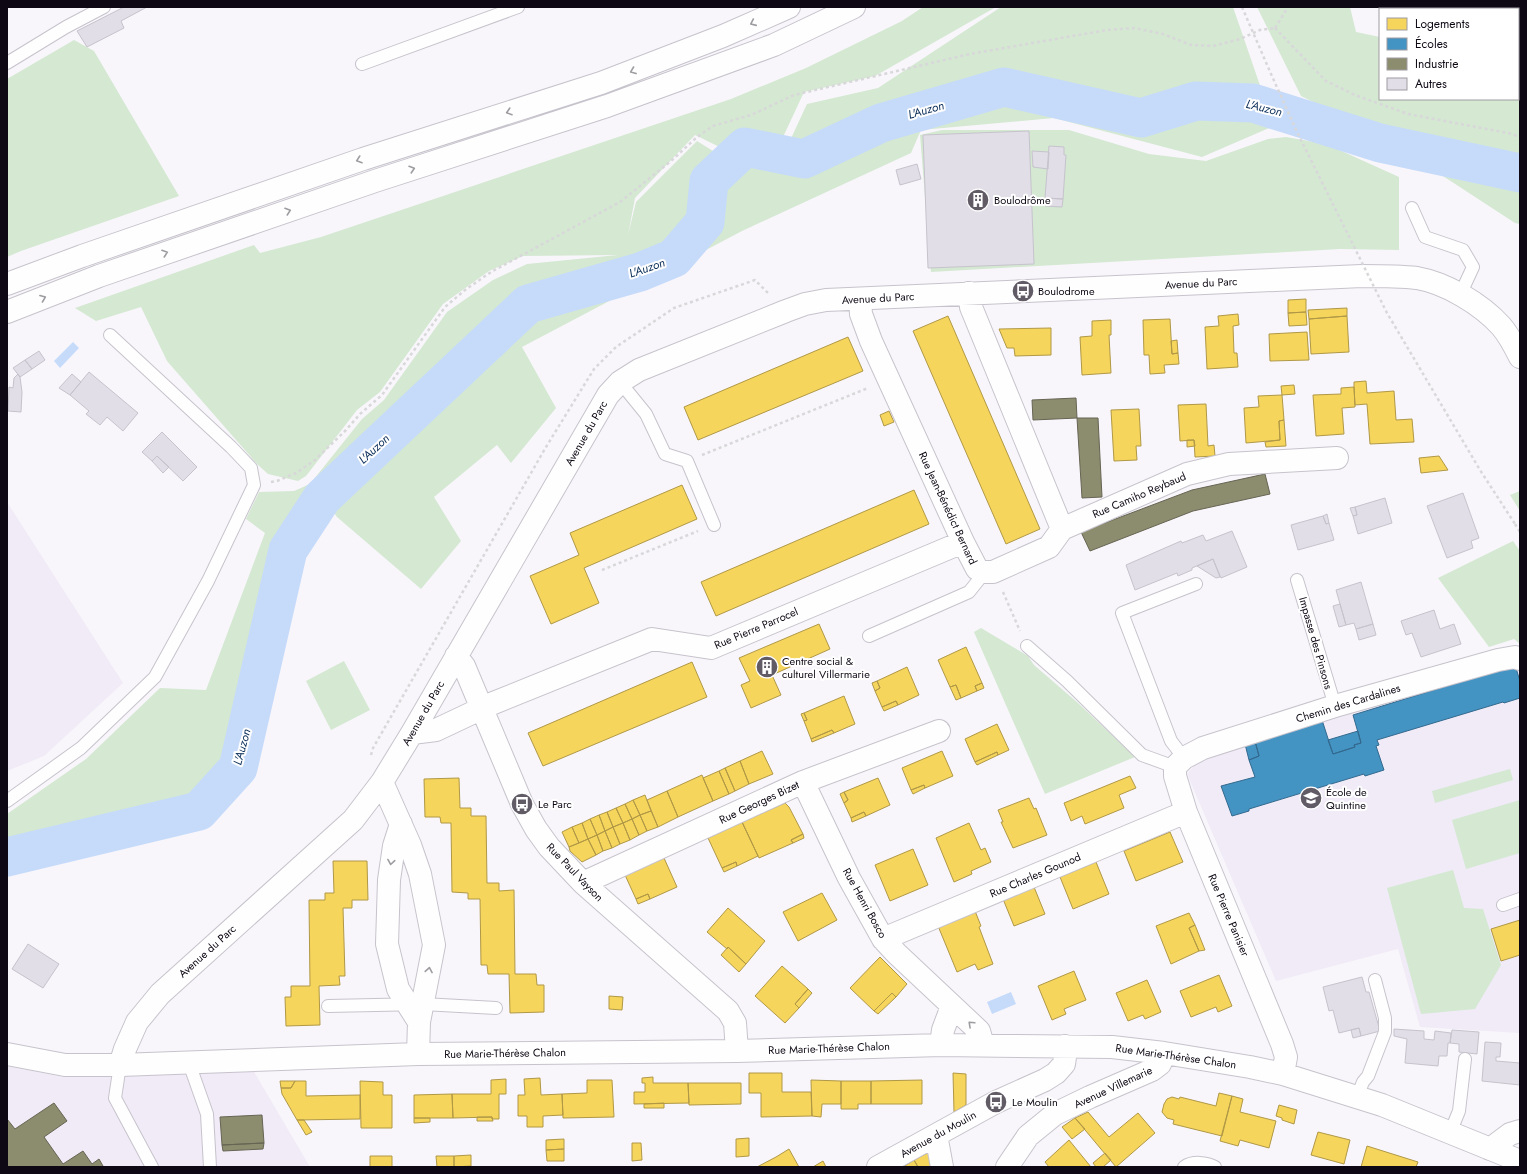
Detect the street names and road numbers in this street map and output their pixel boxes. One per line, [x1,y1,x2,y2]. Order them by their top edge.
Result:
street label: Avenue du Parc [1164,273,1238,293]
street label: Avenue du Parc [841,288,915,308]
street label: Avenue du Parc [561,397,611,469]
street label: Rue Jean-Bénédict Bernard [915,449,981,567]
street label: Rue Camiho Reybaud [1090,468,1188,522]
street label: Impasse des Pinsons [1295,595,1337,692]
street label: Rue Pierre Parrocel [712,603,800,653]
street label: Avenue du Parc [398,677,448,749]
street label: Chemin des Cardalines [1294,679,1403,727]
street label: Rue Georges Bizet [716,776,802,828]
street label: Rue Paul Vayson [543,839,607,905]
street label: Rue Charles Gounod [987,849,1083,901]
street label: Rue Henri Bosco [839,865,891,941]
street label: Rue Pierre Panisier [1204,871,1254,959]
street label: Avenue du Parc [175,921,239,981]
street label: Rue Marie-Thérèse Chalon [768,1038,890,1058]
street label: Rue Marie-Thérèse Chalon [1115,1040,1237,1072]
street label: Rue Marie-Thérèse Chalon [444,1044,566,1062]
street label: Avenue Villemarie [1071,1062,1155,1112]
street label: Avenue du Moulin [897,1106,979,1162]

